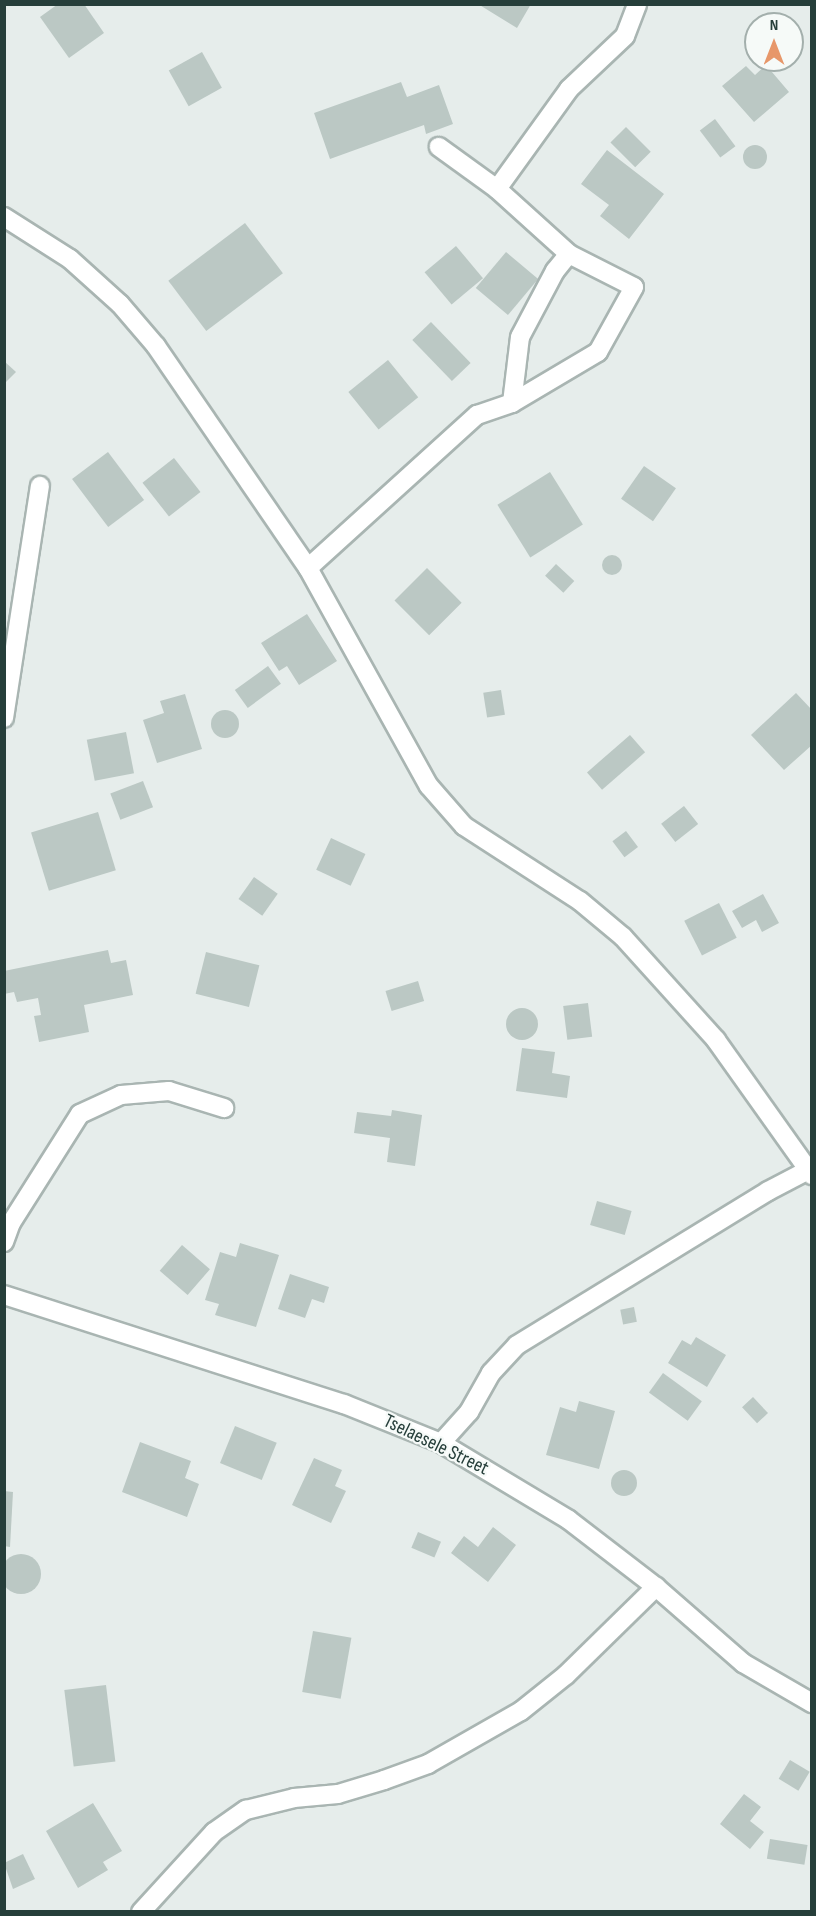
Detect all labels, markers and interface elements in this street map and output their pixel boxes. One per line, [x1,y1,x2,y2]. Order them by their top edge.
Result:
north arrow [744,12,804,72]
text: N [770,16,778,35]
street label: Tselaesele Street [380,1409,492,1481]

